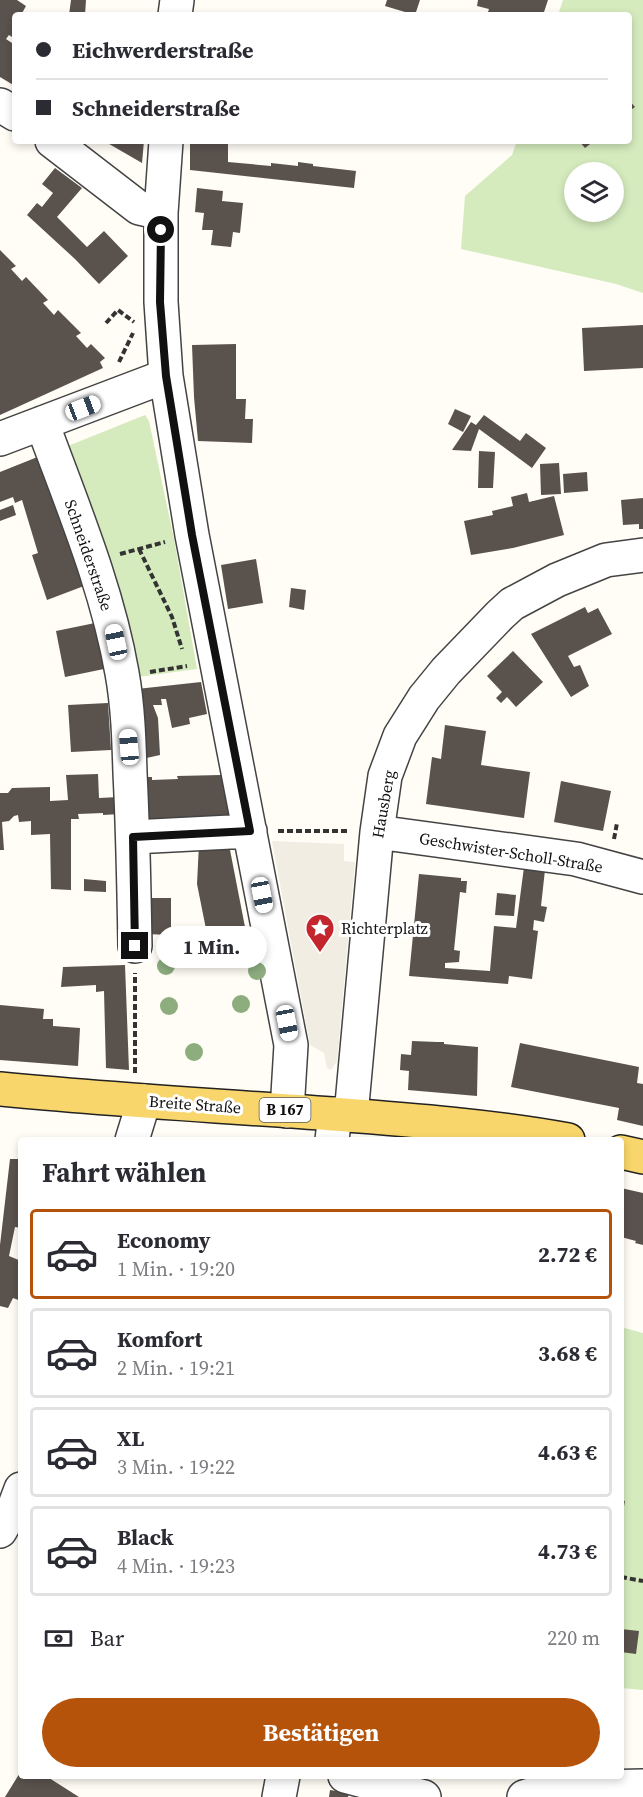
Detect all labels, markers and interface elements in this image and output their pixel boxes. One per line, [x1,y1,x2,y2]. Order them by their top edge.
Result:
text: Eichwerderstraße [72,35,254,65]
text: Schneiderstraße [72,93,240,123]
map controls [564,162,624,222]
button: layers [564,162,624,222]
route start [147,216,174,243]
car [63,393,103,423]
street label: Schneiderstraße [60,496,118,614]
car [103,623,129,661]
car [118,728,140,766]
street label: Hausberg [366,768,400,840]
street label: Geschwister-Scholl-Straße [418,827,604,877]
car [250,876,274,914]
place icon: Richterplatz [304,912,336,954]
place label: Richterplatz [341,917,428,939]
callout: 1 Min. [156,925,267,967]
route end [121,932,148,959]
text: 1 Min. [183,933,240,961]
car [275,1004,299,1042]
street label: Breite Straße [148,1090,242,1118]
road number: B 167 [260,1098,310,1122]
text: Fahrt wählen [42,1154,206,1191]
text: Economy [117,1225,211,1255]
icon: car [45,1227,99,1281]
text: 2.72 € [538,1239,597,1269]
text: 1 Min. · 19:20 [117,1255,235,1283]
text: Komfort [117,1324,202,1354]
icon: car [45,1326,99,1380]
text: 3.68 € [538,1338,597,1368]
text: 2 Min. · 19:21 [117,1354,235,1382]
text: XL [117,1423,144,1453]
icon: car [45,1425,99,1479]
text: 4.63 € [538,1437,597,1467]
text: 3 Min. · 19:22 [117,1453,235,1481]
text: Black [117,1522,174,1552]
icon: car [45,1524,99,1578]
text: 4.73 € [538,1536,597,1566]
text: 4 Min. · 19:23 [117,1552,235,1580]
icon: cash [42,1622,75,1655]
text: Bar [90,1623,124,1653]
text: 220 m [547,1624,600,1652]
button: Bestätigen [42,1698,600,1767]

